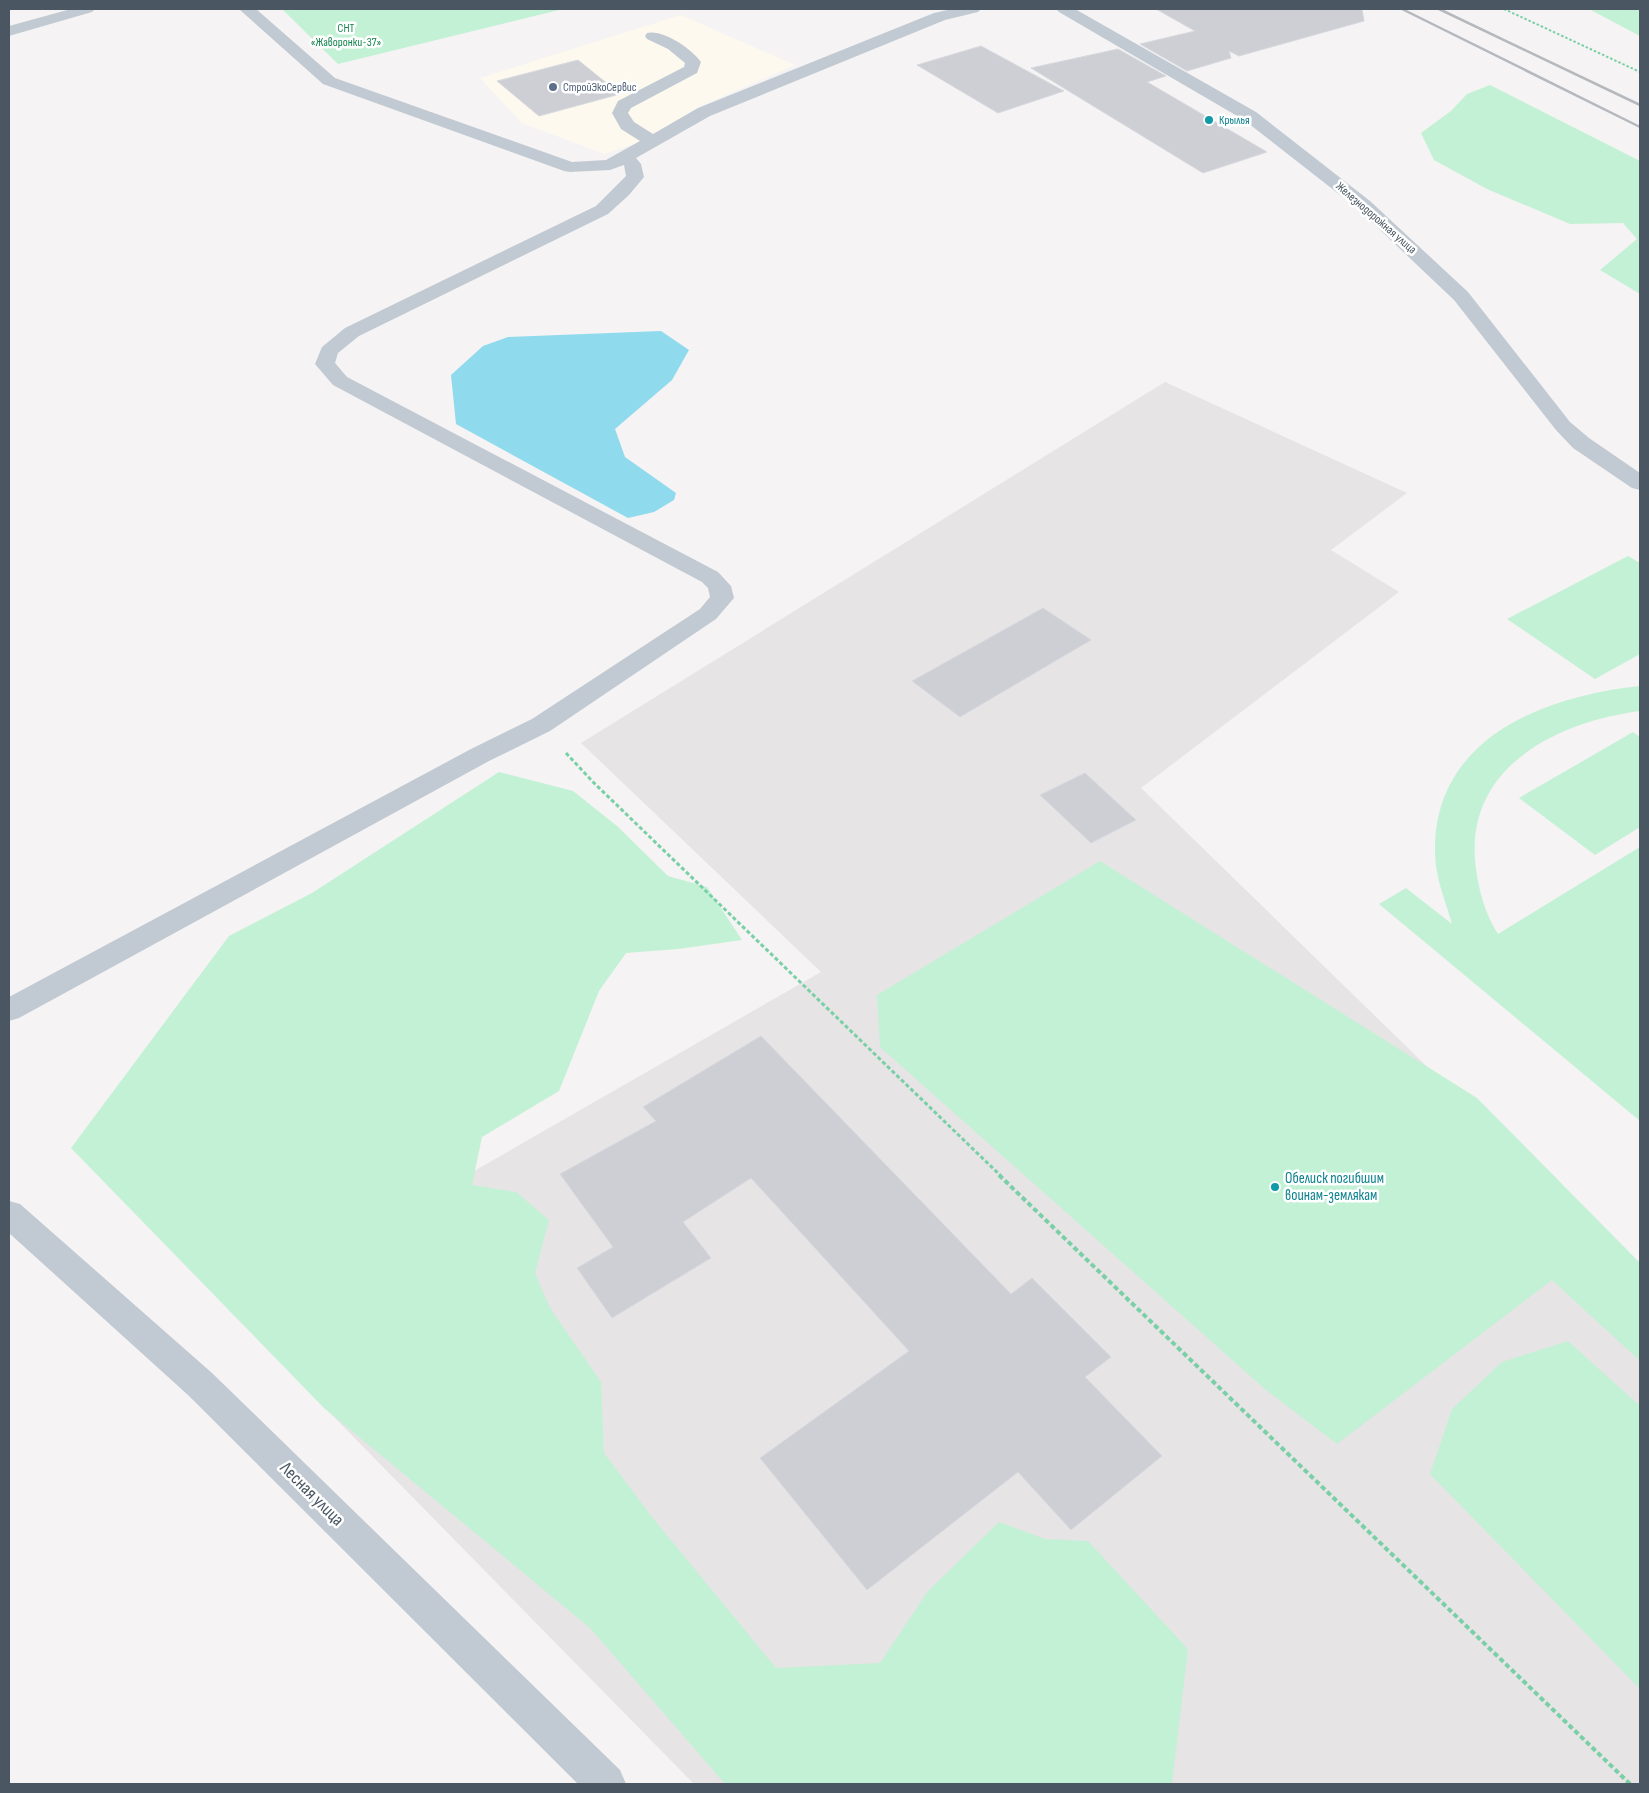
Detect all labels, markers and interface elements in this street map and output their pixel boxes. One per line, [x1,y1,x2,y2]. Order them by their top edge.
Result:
park label: СНТ «Жаворонки-37» [311,21,382,50]
place label: СтройЭкоСервис [563,80,637,95]
marker: СтройЭкоСервис [547,81,559,93]
place label: Крылья [1219,113,1250,128]
marker: Крылья [1203,114,1215,126]
street label: Железнодорожная улица [1333,179,1420,257]
place label: Обелиск погибшим воинам-землякам [1285,1169,1384,1205]
marker: Обелиск погибшим воинам-землякам [1269,1181,1281,1193]
street label: Лесная улица [275,1457,348,1530]

